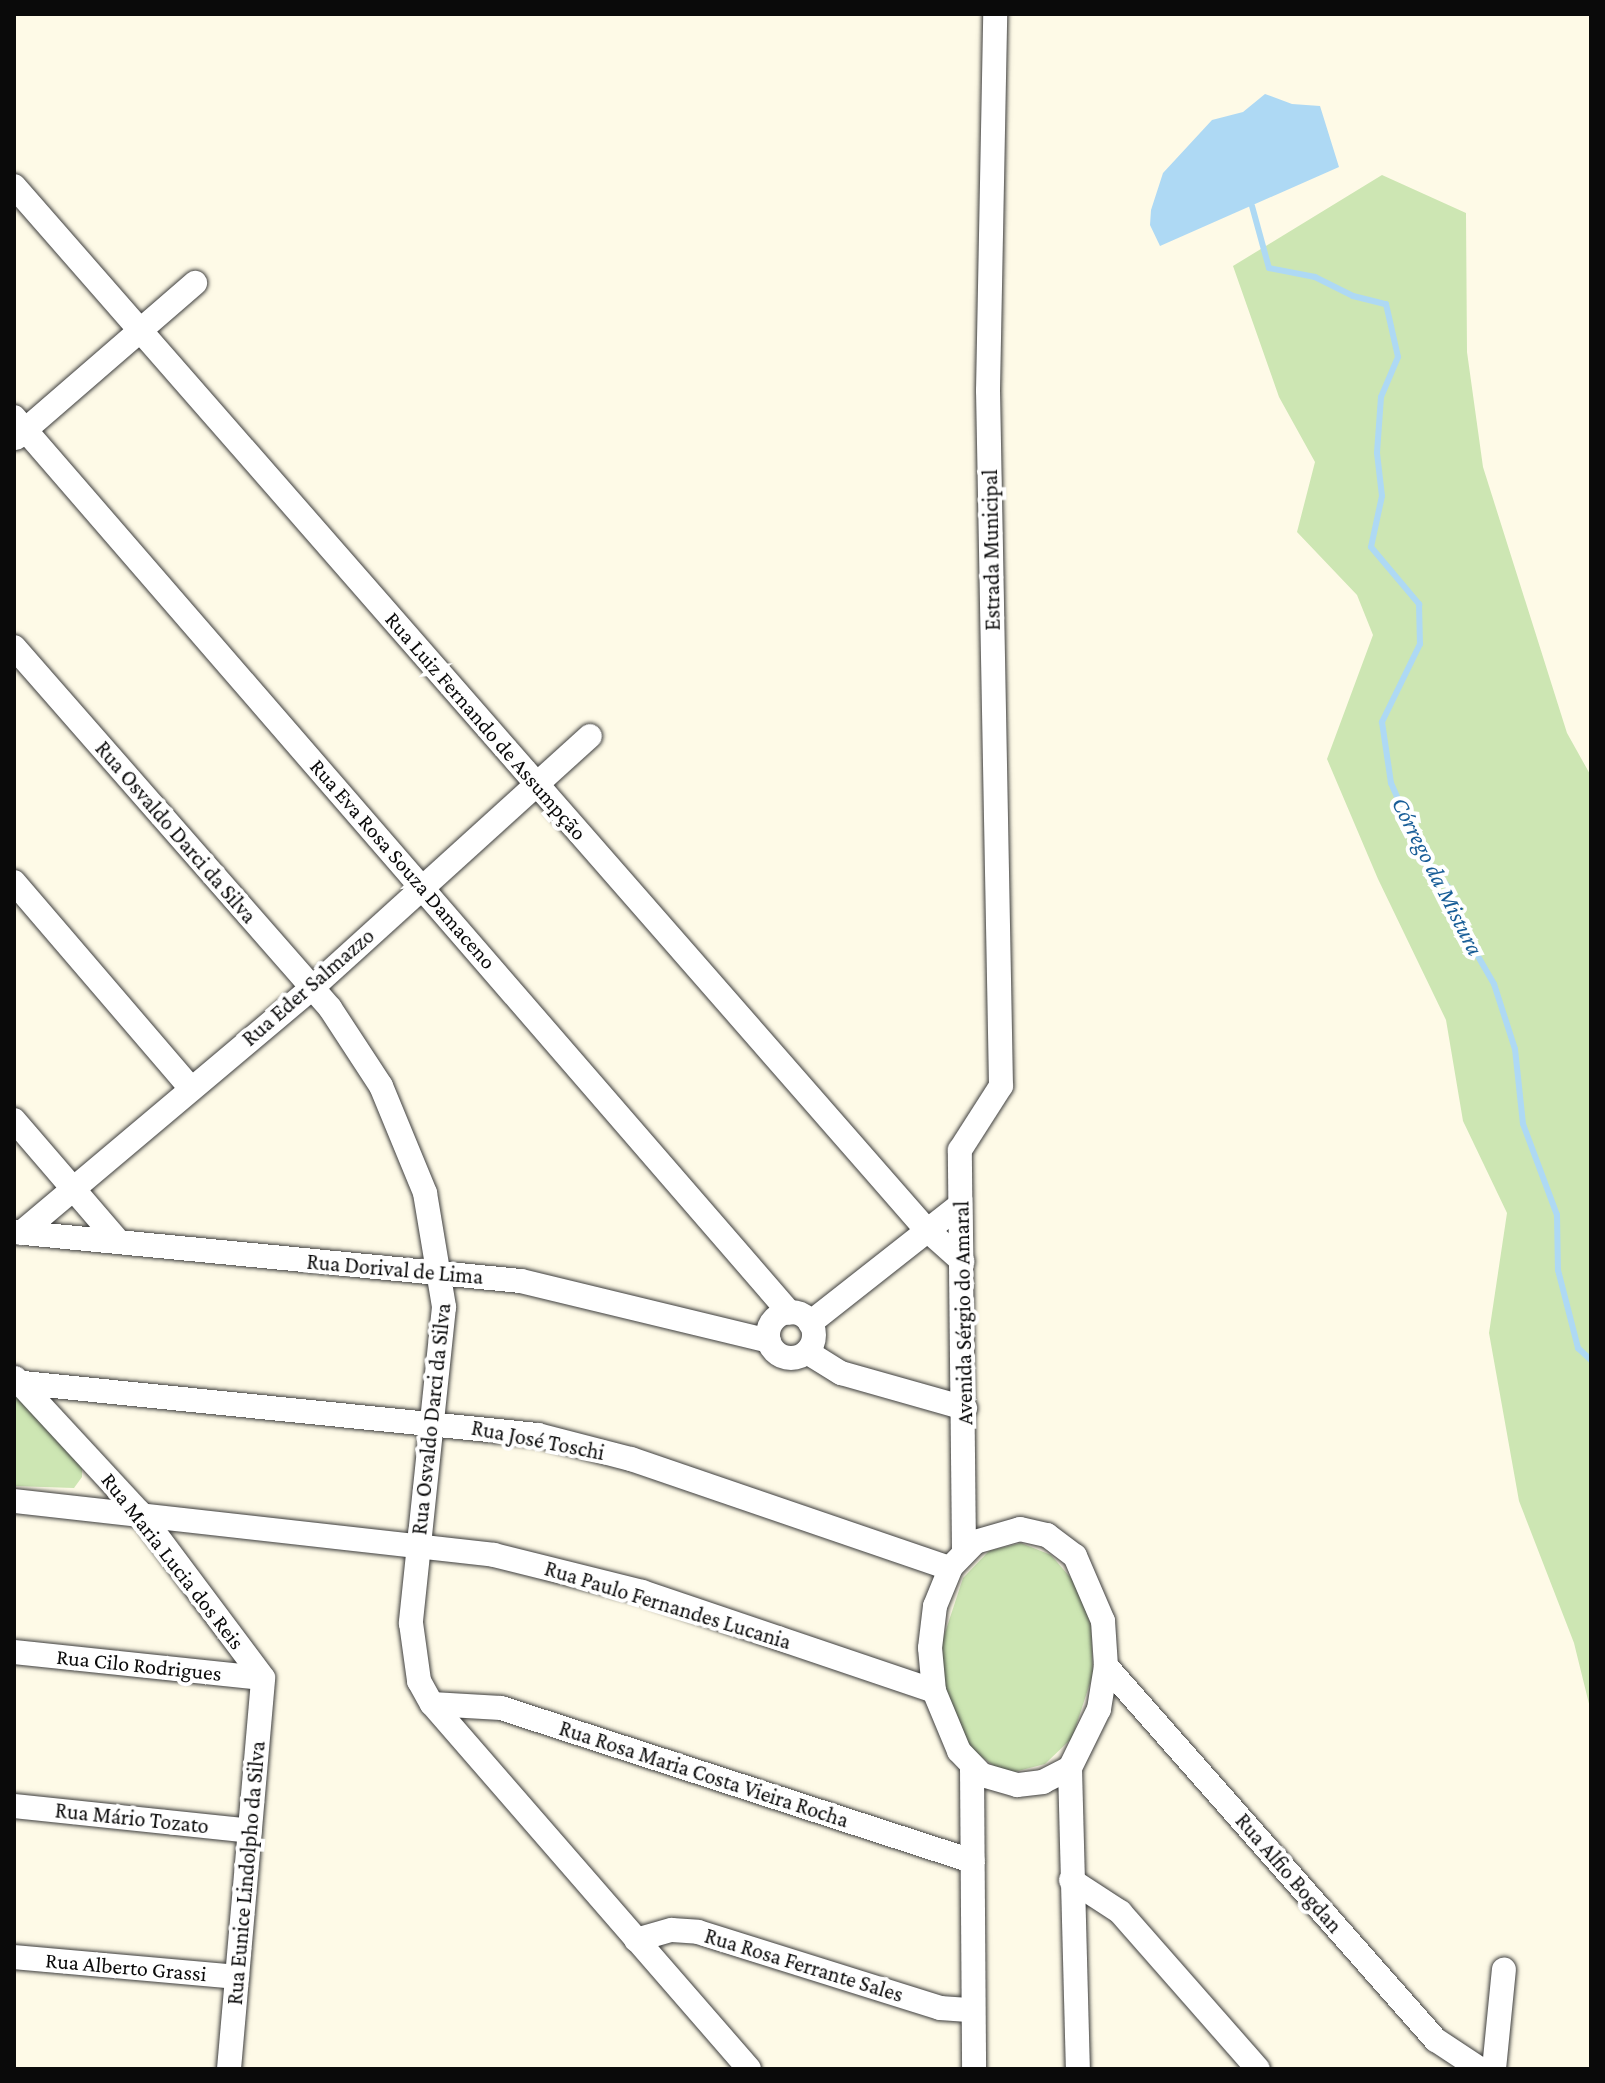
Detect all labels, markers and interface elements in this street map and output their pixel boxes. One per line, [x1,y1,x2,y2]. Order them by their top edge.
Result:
street label: Estrada Municipal [976,469,1006,631]
street label: Rua Luiz Fernando de Assumpção [380,606,592,846]
street label: Rua Osvaldo Darci da Silva [90,735,262,929]
street label: Rua Eva Rosa Souza Damaceno [304,753,502,975]
water label: Córrego da Mistura [1386,792,1490,960]
street label: Rua Eder Salmazzo [236,922,380,1052]
street label: Avenida Sérgio do Amaral [948,1201,978,1425]
street label: Rua Dorival de Lima [306,1248,484,1290]
street label: Rua Osvaldo Darci da Silva [406,1302,456,1536]
street label: Rua José Toschi [469,1414,607,1466]
street label: Rua Maria Lucia dos Reis [96,1467,250,1655]
street label: Rua Paulo Fernandes Lucania [541,1555,795,1655]
street label: Rua Cilo Rodrigues [55,1643,223,1687]
street label: Rua Rosa Maria Costa Vieira Rocha [556,1715,852,1833]
street label: Rua Eunice Lindolpho da Silva [221,1740,271,2006]
street label: Rua Mário Tozato [54,1797,210,1839]
street label: Rua Alfio Bogdan [1230,1808,1348,1938]
street label: Rua Rosa Ferrante Sales [701,1922,907,2008]
street label: Rua Alberto Grassi [44,1947,208,1987]

